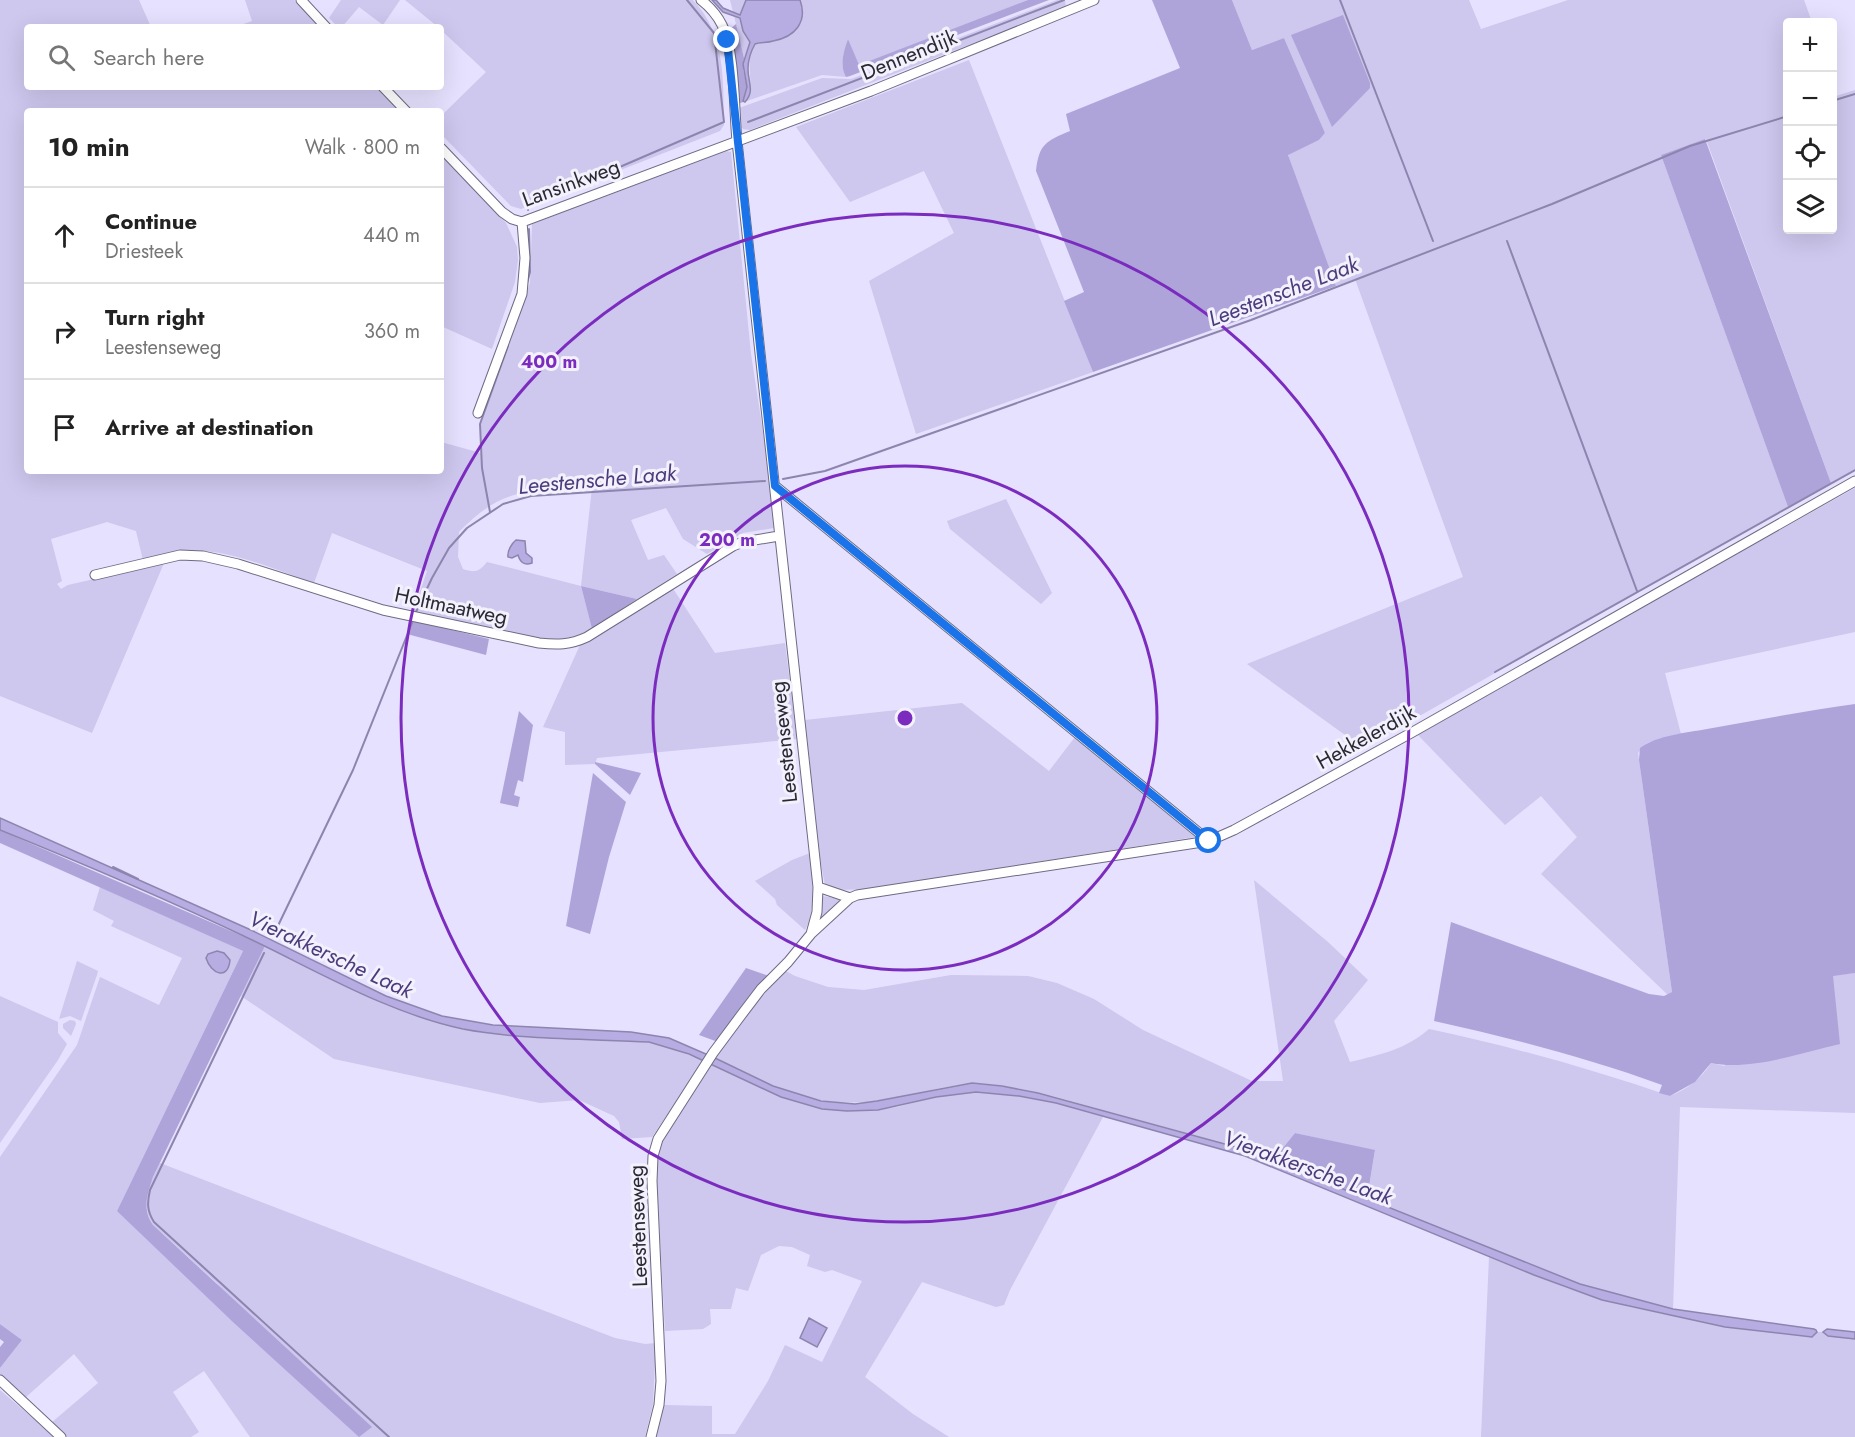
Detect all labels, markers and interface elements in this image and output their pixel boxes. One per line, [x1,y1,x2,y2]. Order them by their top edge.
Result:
map controls [1783,18,1837,234]
button: + [1783,18,1837,72]
street label: Dennendijk [857,22,962,88]
search box [24,24,444,90]
route end [713,26,739,52]
icon: search [45,41,78,74]
text: Search here [93,41,204,73]
button: − [1783,72,1837,126]
button: locate [1783,126,1837,180]
text: 10 min [48,128,130,166]
text: Walk · 800 m [305,133,420,162]
street label: Lansinkweg [518,151,624,215]
button: layers [1783,180,1837,234]
text: Continue [105,205,197,237]
icon: ahead [48,219,81,252]
text: 440 m [363,221,420,250]
text: Driesteek [105,237,183,266]
water label: Leestensche Laak [1203,247,1364,334]
text: Turn right [105,301,205,333]
icon: right [48,315,81,348]
text: 360 m [364,317,420,346]
text: Leestenseweg [105,333,221,362]
text: 400 m [521,349,577,375]
icon: arrive [48,411,81,444]
text: Arrive at destination [105,411,314,443]
water label: Leestensche Laak [517,456,679,502]
text: 200 m [699,527,755,553]
street label: Holtmaatweg [392,579,510,633]
street label: Leestenseweg [763,680,805,804]
street label: Hekkelerdijk [1311,697,1422,777]
centre of rings [895,708,915,728]
route start [1195,827,1221,853]
water label: Vierakkersche Laak [244,902,420,1007]
water label: Vierakkersche Laak [1219,1122,1399,1213]
street label: Leestenseweg [621,1164,655,1288]

